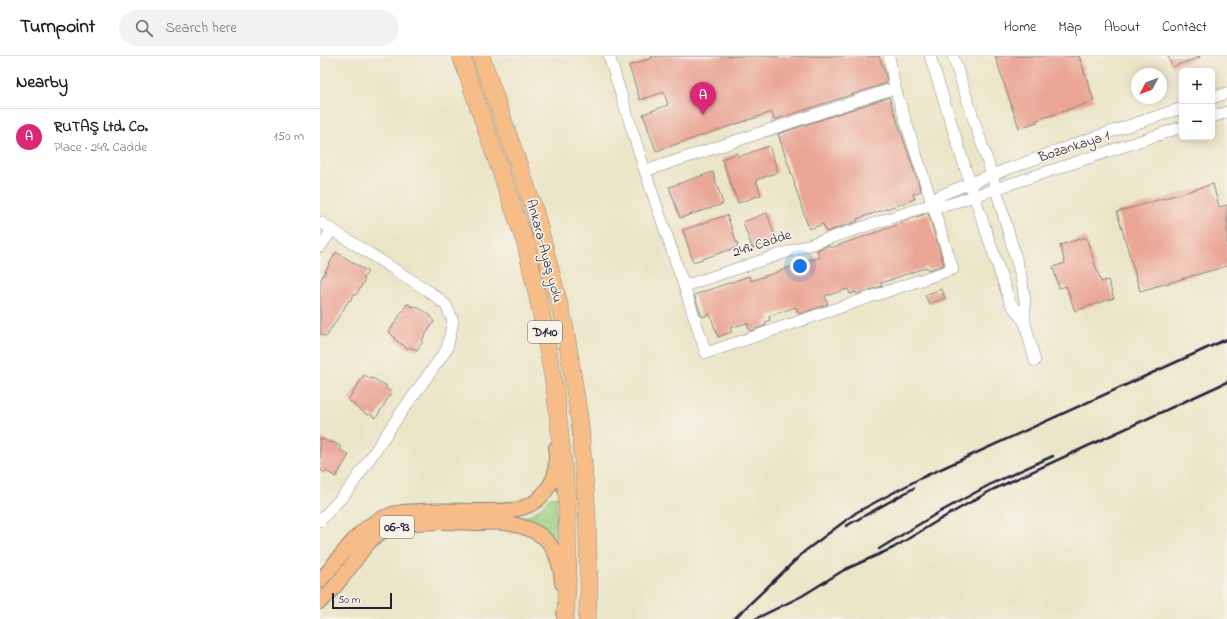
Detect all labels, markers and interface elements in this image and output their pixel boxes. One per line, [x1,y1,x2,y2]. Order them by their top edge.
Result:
search box [119,10,399,46]
text: Turnpoint [20,14,95,41]
icon: search [133,17,155,39]
text: Search here [165,17,237,39]
text: Home [1004,17,1036,38]
text: Map [1058,17,1082,38]
text: About [1104,17,1140,38]
text: Contact [1162,17,1207,38]
north arrow [1131,68,1167,104]
map controls [1179,68,1215,140]
button: + [1179,68,1215,104]
text: Nearby [16,70,68,95]
pin: A [690,82,716,115]
button: − [1179,104,1215,140]
text: RUTAŞ Ltd. Co. [54,116,148,138]
street label: Bozankaya 1 [1035,125,1113,170]
text: A [25,127,33,146]
text: 150 m [273,127,304,146]
text: Place · 249. Cadde [54,138,147,157]
street label: Ankara-Ayaş yolu [519,197,568,305]
street label: 249. Cadde [730,224,795,263]
your location [790,256,810,276]
road number: D140 [528,321,562,343]
road number: 06-93 [380,516,414,538]
scale bar [332,591,392,610]
text: 50 m [338,592,360,608]

